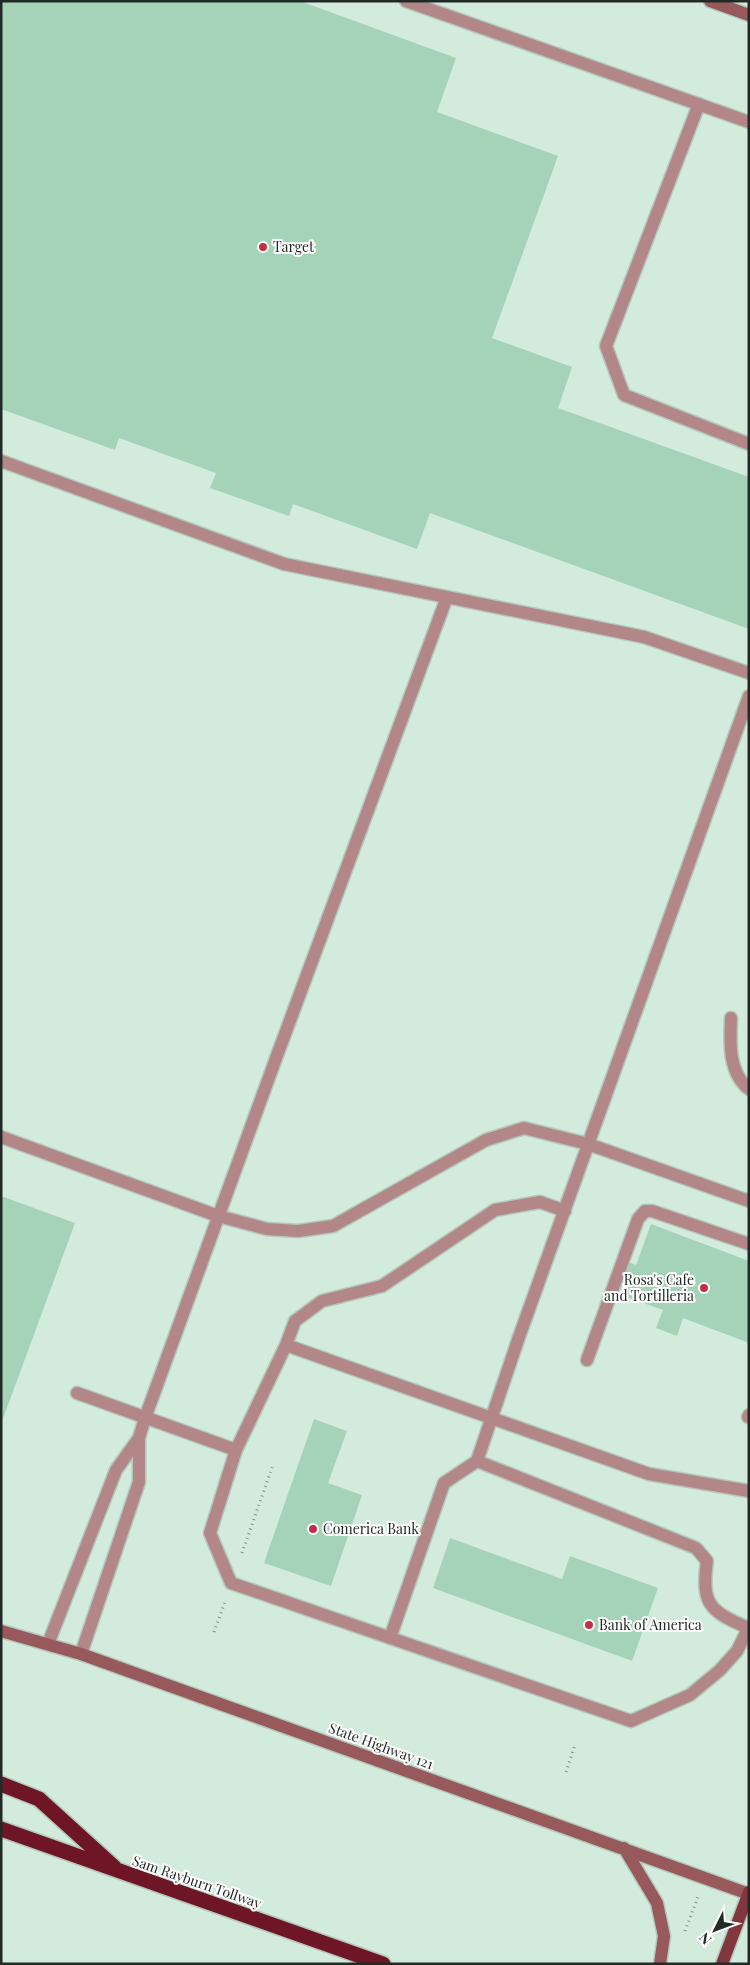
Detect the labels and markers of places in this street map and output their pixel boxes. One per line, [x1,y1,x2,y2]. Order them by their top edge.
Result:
place label: Target [273,237,315,256]
marker: Target [257,241,269,253]
place label: Rosa's Cafe and Tortilleria [604,1270,694,1305]
marker: Rosa's Cafe and Tortilleria [698,1282,710,1294]
place label: Comerica Bank [323,1519,419,1538]
marker: Comerica Bank [307,1523,319,1535]
place label: Bank of America [599,1615,702,1634]
marker: Bank of America [583,1619,595,1631]

